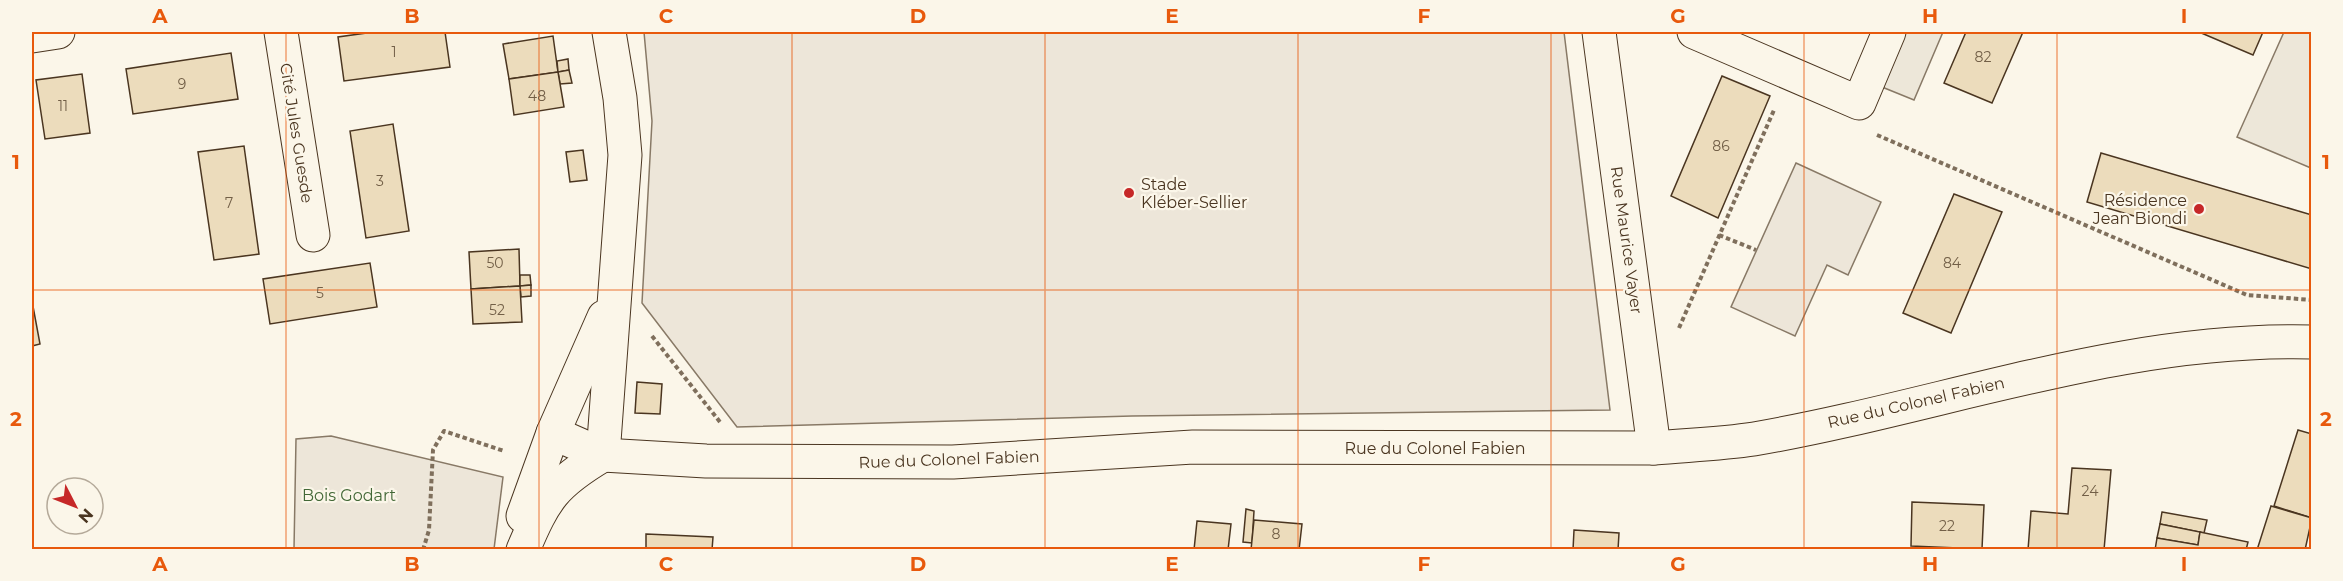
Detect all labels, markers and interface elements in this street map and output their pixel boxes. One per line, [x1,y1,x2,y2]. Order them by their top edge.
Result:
text: A [151,4,168,28]
text: B [404,4,420,28]
text: C [659,4,674,28]
text: D [910,4,926,28]
text: E [1165,4,1179,28]
text: F [1418,4,1431,28]
text: G [1670,4,1686,28]
text: H [1922,4,1938,28]
text: I [2181,4,2187,28]
house number: 1 [391,43,397,61]
house number: 82 [1975,48,1991,66]
street label: Cité Jules Guesde [276,62,317,204]
house number: 9 [178,75,186,93]
house number: 48 [528,87,546,105]
house number: 11 [58,97,68,115]
house number: 86 [1712,137,1730,155]
text: 1 [12,150,20,174]
text: 1 [2322,150,2330,174]
street label: Rue Maurice Vayer [1607,165,1646,315]
house number: 3 [376,172,384,190]
place label: Stade Kléber-Sellier [1141,175,1247,212]
marker: Stade Kléber-Sellier [1122,186,1136,200]
place label: Résidence Jean Biondi [2092,191,2187,228]
house number: 7 [225,194,233,212]
marker: Résidence Jean Biondi [2192,202,2206,216]
house number: 50 [486,254,504,272]
house number: 84 [1943,254,1962,272]
house number: 5 [316,284,324,302]
house number: 52 [489,301,505,319]
street label: Rue du Colonel Fabien [1826,373,2007,432]
text: 2 [10,407,22,431]
text: 2 [2320,407,2332,431]
street label: Rue du Colonel Fabien [1344,439,1526,458]
street label: Rue du Colonel Fabien [858,447,1040,472]
north arrow [45,476,105,536]
house number: 24 [2082,482,2099,500]
park label: Bois Godart [302,486,397,505]
text: N [74,505,97,527]
house number: 22 [1939,517,1955,535]
house number: 8 [1272,525,1281,543]
text: A [151,552,168,576]
text: B [404,552,420,576]
text: C [659,552,674,576]
text: D [910,552,926,576]
text: E [1165,552,1179,576]
text: F [1418,552,1431,576]
text: G [1670,552,1686,576]
text: H [1922,552,1938,576]
text: I [2181,552,2187,576]

